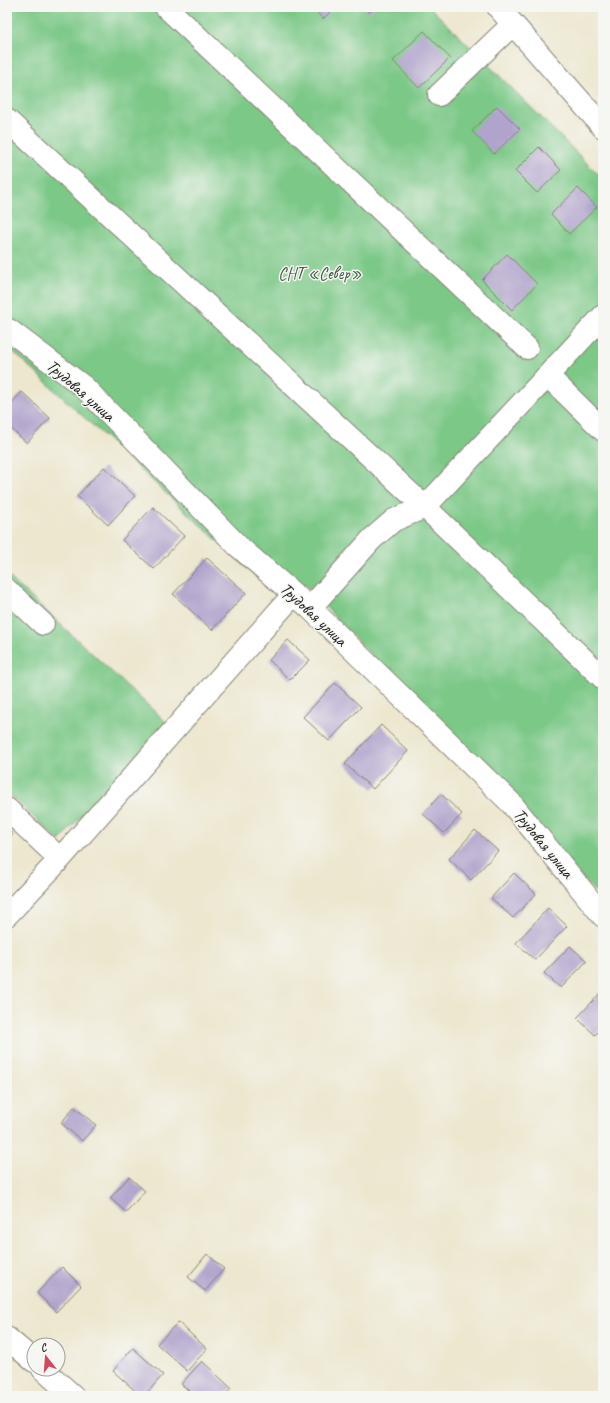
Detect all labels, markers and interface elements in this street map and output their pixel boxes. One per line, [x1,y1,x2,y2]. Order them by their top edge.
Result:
park label: СНТ «Север» [278,263,362,284]
street label: Трудовая улица [42,355,120,427]
street label: Трудовая улица [276,578,353,652]
street label: Трудовая улица [509,804,579,884]
north arrow [26,1337,66,1377]
text: С [38,1339,49,1355]

